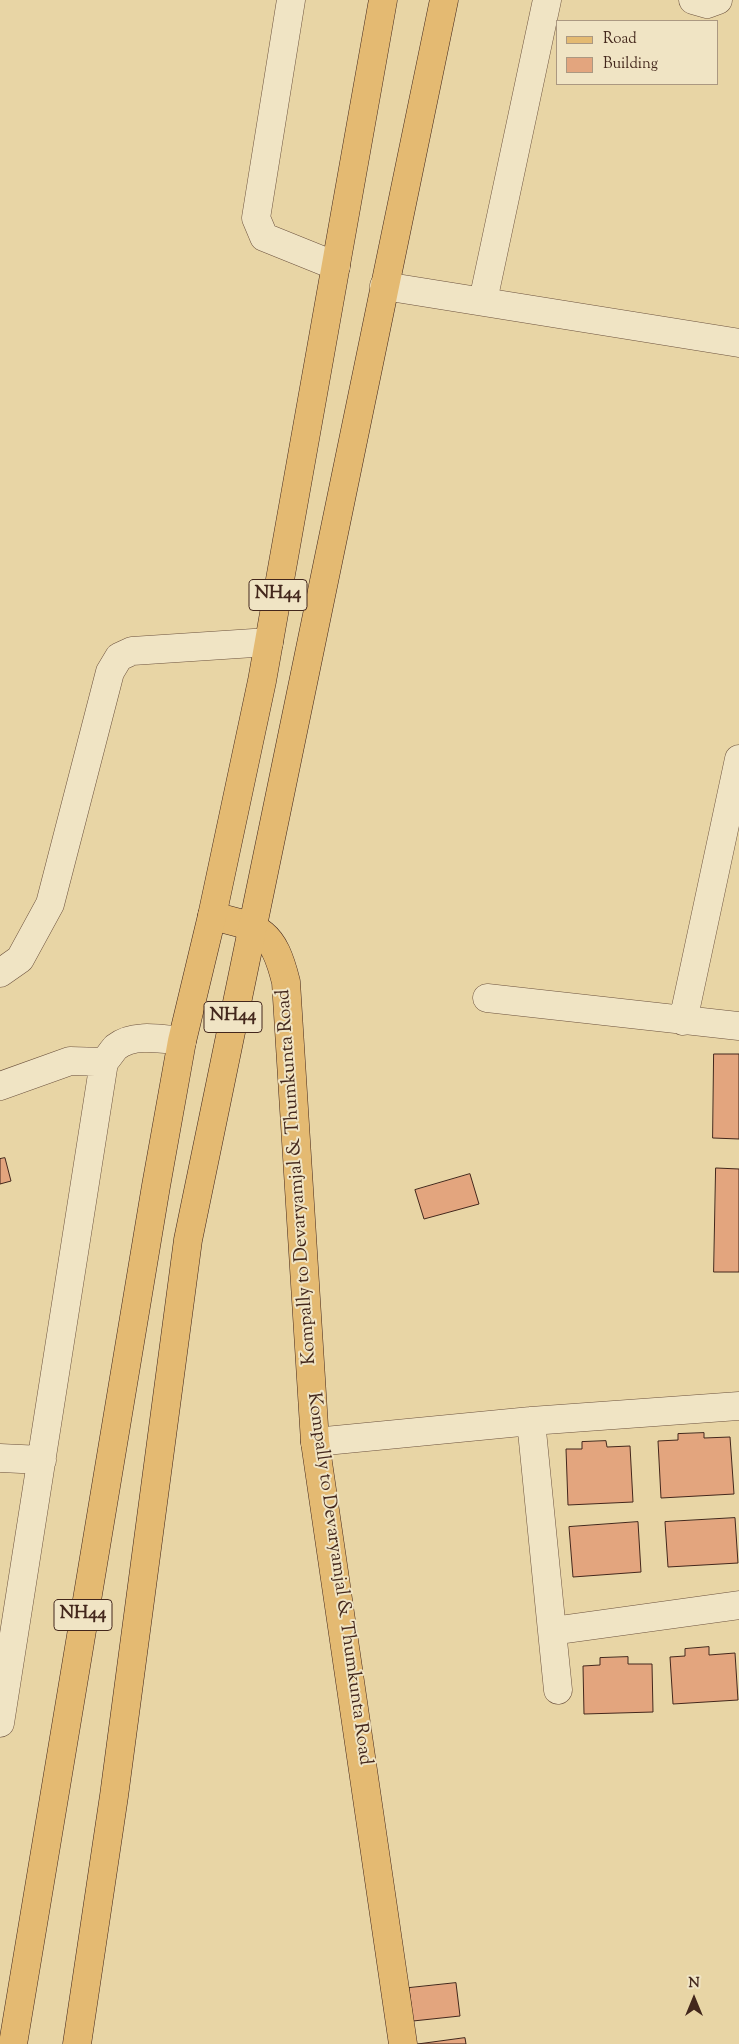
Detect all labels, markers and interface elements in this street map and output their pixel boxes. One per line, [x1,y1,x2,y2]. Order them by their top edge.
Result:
legend [556,20,719,85]
text: Road [603,29,637,50]
text: Building [603,54,658,75]
road number: NH44 [249,580,307,610]
street label: Kompally to Devaryamjal & Thumkunta Road [274,989,322,1365]
road number: NH44 [204,1002,262,1032]
street label: Kompally to Devaryamjal & Thumkunta Road [301,1391,375,1767]
road number: NH44 [54,1600,112,1630]
north arrow [669,1974,719,2024]
text: N [688,1974,700,1994]

